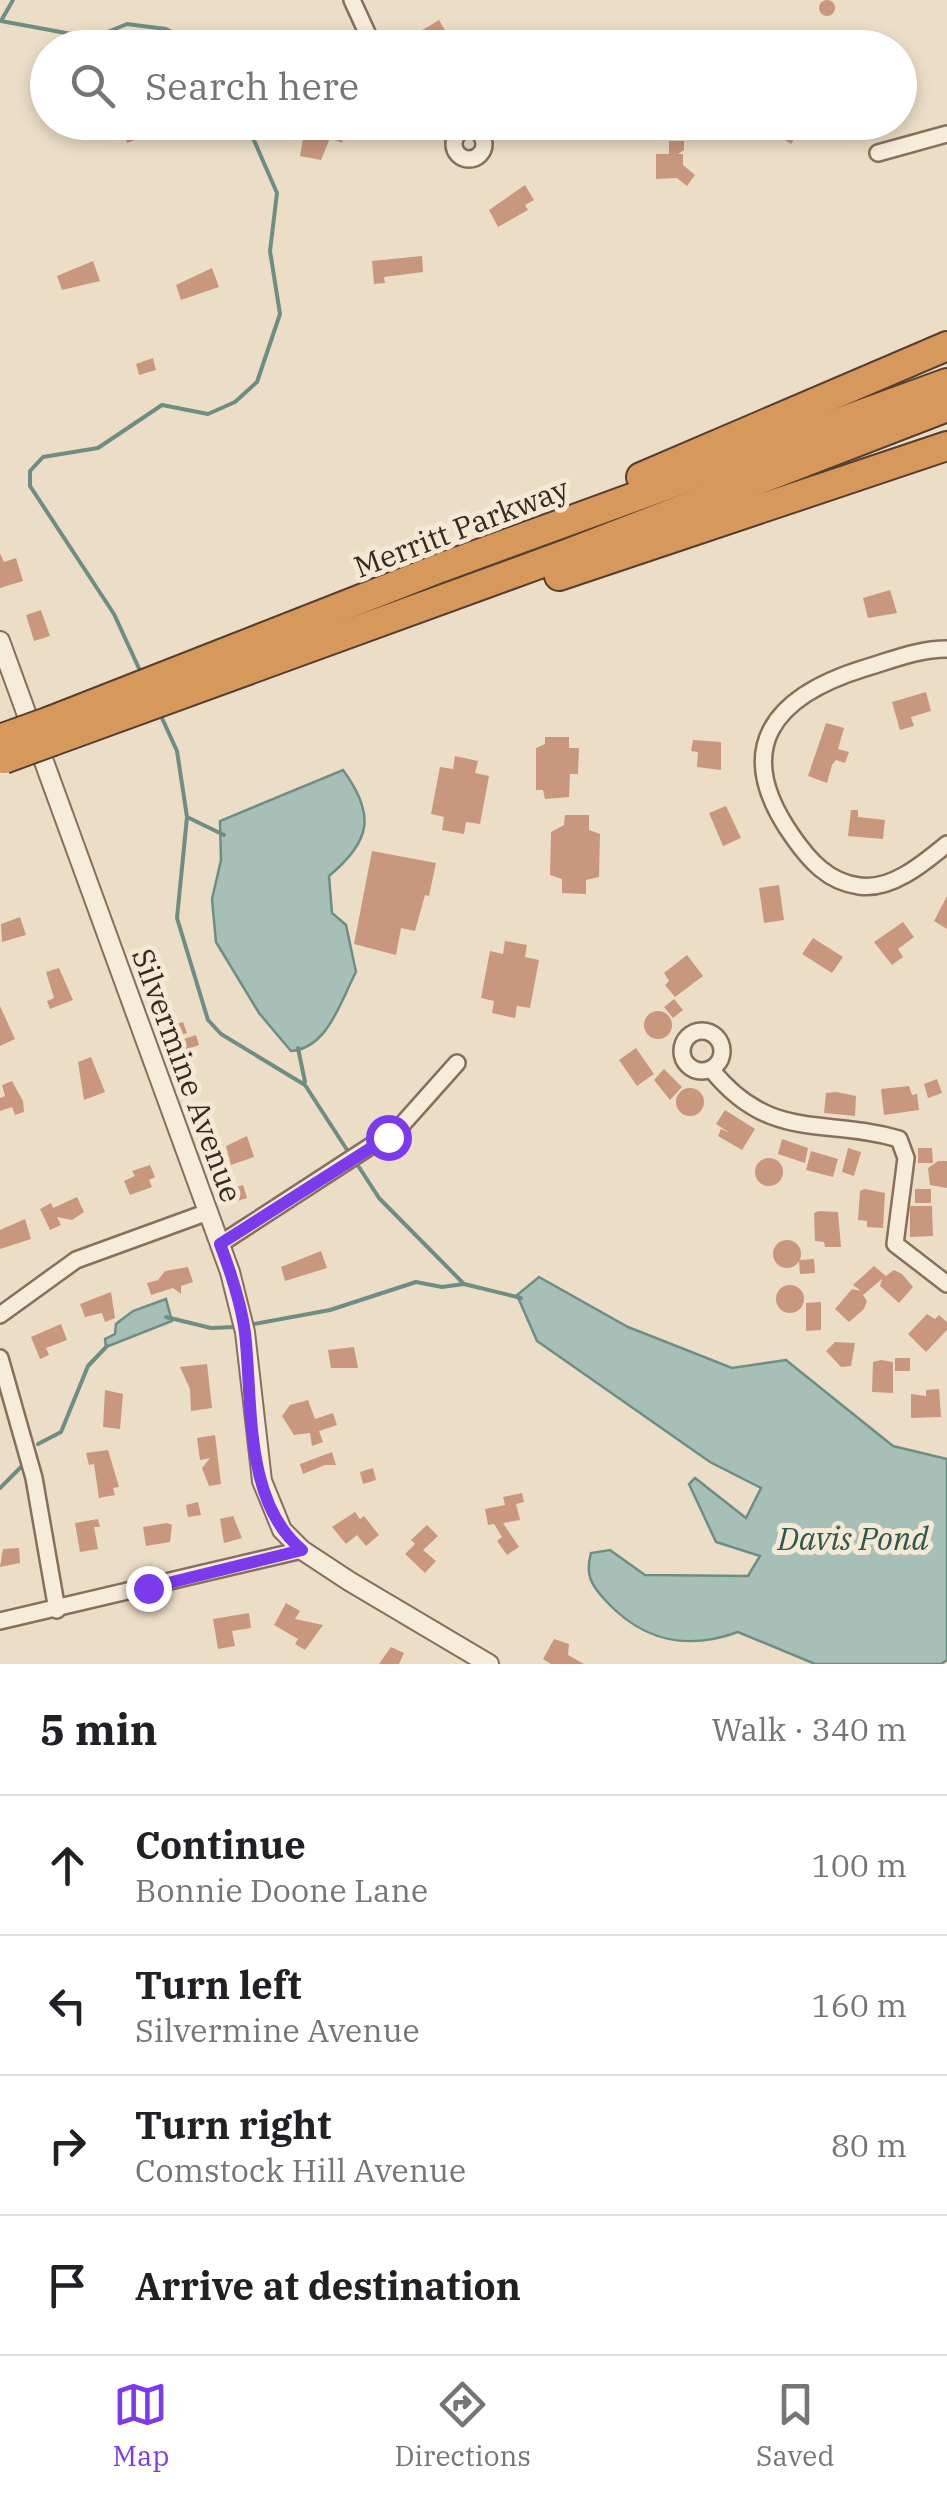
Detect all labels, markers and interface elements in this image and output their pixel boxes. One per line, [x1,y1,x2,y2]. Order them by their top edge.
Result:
search box [30,30,917,140]
icon: search [65,58,120,113]
text: Search here [145,61,359,110]
street label: Merritt Parkway [348,468,574,586]
street label: Silvermine Avenue [124,943,252,1207]
route start [366,1115,412,1161]
water label: Davis Pond [776,1517,929,1559]
route end [126,1566,172,1612]
text: 5 min [40,1702,158,1757]
text: Walk · 340 m [711,1708,907,1750]
text: Continue [135,1820,306,1869]
icon: ahead [40,1838,95,1893]
text: 100 m [811,1844,907,1886]
text: Bonnie Doone Lane [135,1869,428,1911]
text: Turn left [135,1960,302,2009]
icon: left [40,1978,95,2033]
text: 160 m [811,1984,907,2026]
text: Silvermine Avenue [135,2009,420,2051]
text: Turn right [135,2100,331,2149]
icon: right [40,2118,95,2173]
text: 80 m [831,2124,907,2166]
text: Comstock Hill Avenue [135,2149,466,2191]
icon: arrive [40,2258,95,2313]
text: Arrive at destination [135,2261,521,2310]
tab: Map [113,2377,169,2474]
tab: Directions [394,2377,531,2474]
tab: Saved [756,2377,834,2474]

